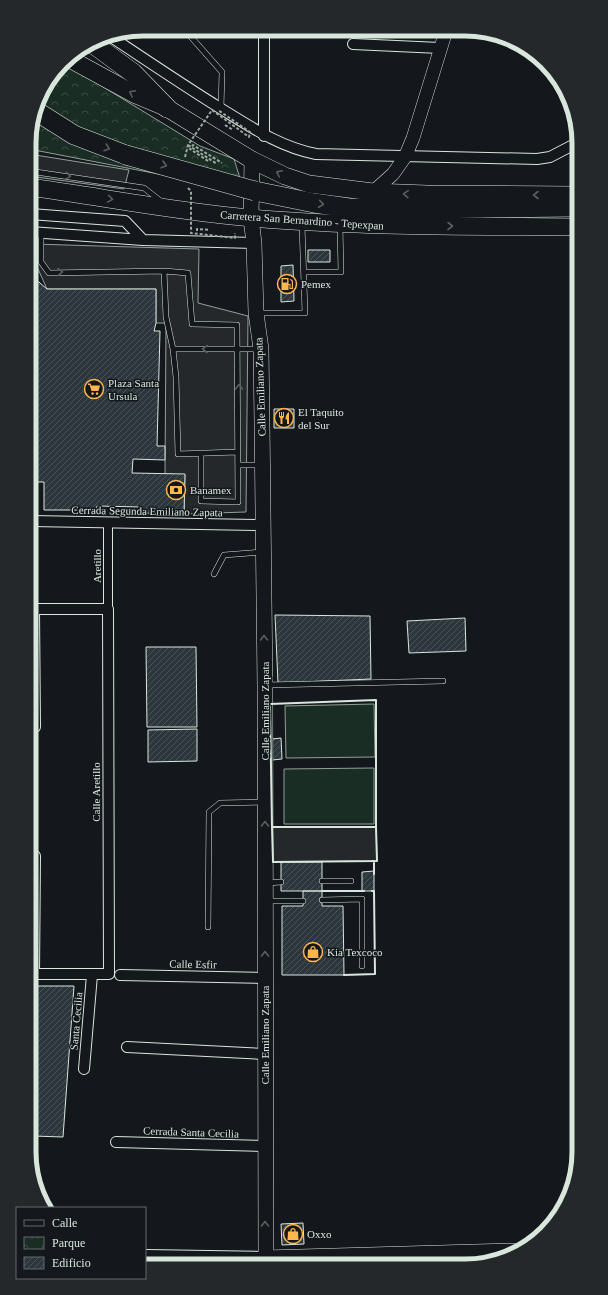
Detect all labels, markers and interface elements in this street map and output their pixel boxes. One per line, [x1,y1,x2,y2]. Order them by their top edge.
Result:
one-way arrow [128,90,136,98]
one-way arrow [104,143,111,152]
one-way arrow [160,160,167,169]
one-way arrow [276,170,283,178]
one-way arrow [65,171,71,180]
one-way arrow [403,189,409,198]
one-way arrow [533,191,539,199]
one-way arrow [107,194,113,202]
one-way arrow [318,199,324,208]
street label: Carretera San Bernardino - Tepexpan [220,208,385,232]
one-way arrow [447,222,453,230]
one-way arrow [57,268,63,277]
fuel station icon: Pemex [276,273,298,295]
place label: Pemex [301,278,331,290]
street label: Calle Emiliano Zapata [252,337,268,437]
one-way arrow [202,345,208,353]
place label: Plaza Santa Ursula [108,377,159,402]
supermarket icon: Plaza Santa Ursula [83,378,105,400]
one-way arrow [235,384,243,390]
place label: El Taquito del Sur [298,406,344,431]
restaurant icon: El Taquito del Sur [273,407,295,429]
bank icon: Banamex [165,479,187,501]
place label: Banamex [190,484,232,496]
street label: Cerrada Segunda Emiliano Zapata [71,504,223,518]
street label: Aretillo [91,548,103,583]
one-way arrow [260,635,268,641]
street label: Calle Emiliano Zapata [259,661,271,760]
street label: Calle Aretillo [90,762,102,822]
one-way arrow [261,821,269,827]
shop icon: Kia Texcoco [302,941,324,963]
place label: Kia Texcoco [327,946,383,958]
one-way arrow [261,951,269,957]
street label: Calle Esfir [169,958,217,970]
street label: Calle Emiliano Zapata [259,985,271,1084]
street label: Santa Cecilia [67,991,85,1051]
street label: Cerrada Santa Cecilia [143,1124,239,1140]
legend [16,1207,146,1279]
text: Calle [52,1216,77,1230]
one-way arrow [261,1221,269,1227]
shop icon: Oxxo [282,1223,304,1245]
place label: Oxxo [307,1228,332,1240]
text: Parque [52,1236,85,1250]
text: Edificio [52,1256,91,1270]

